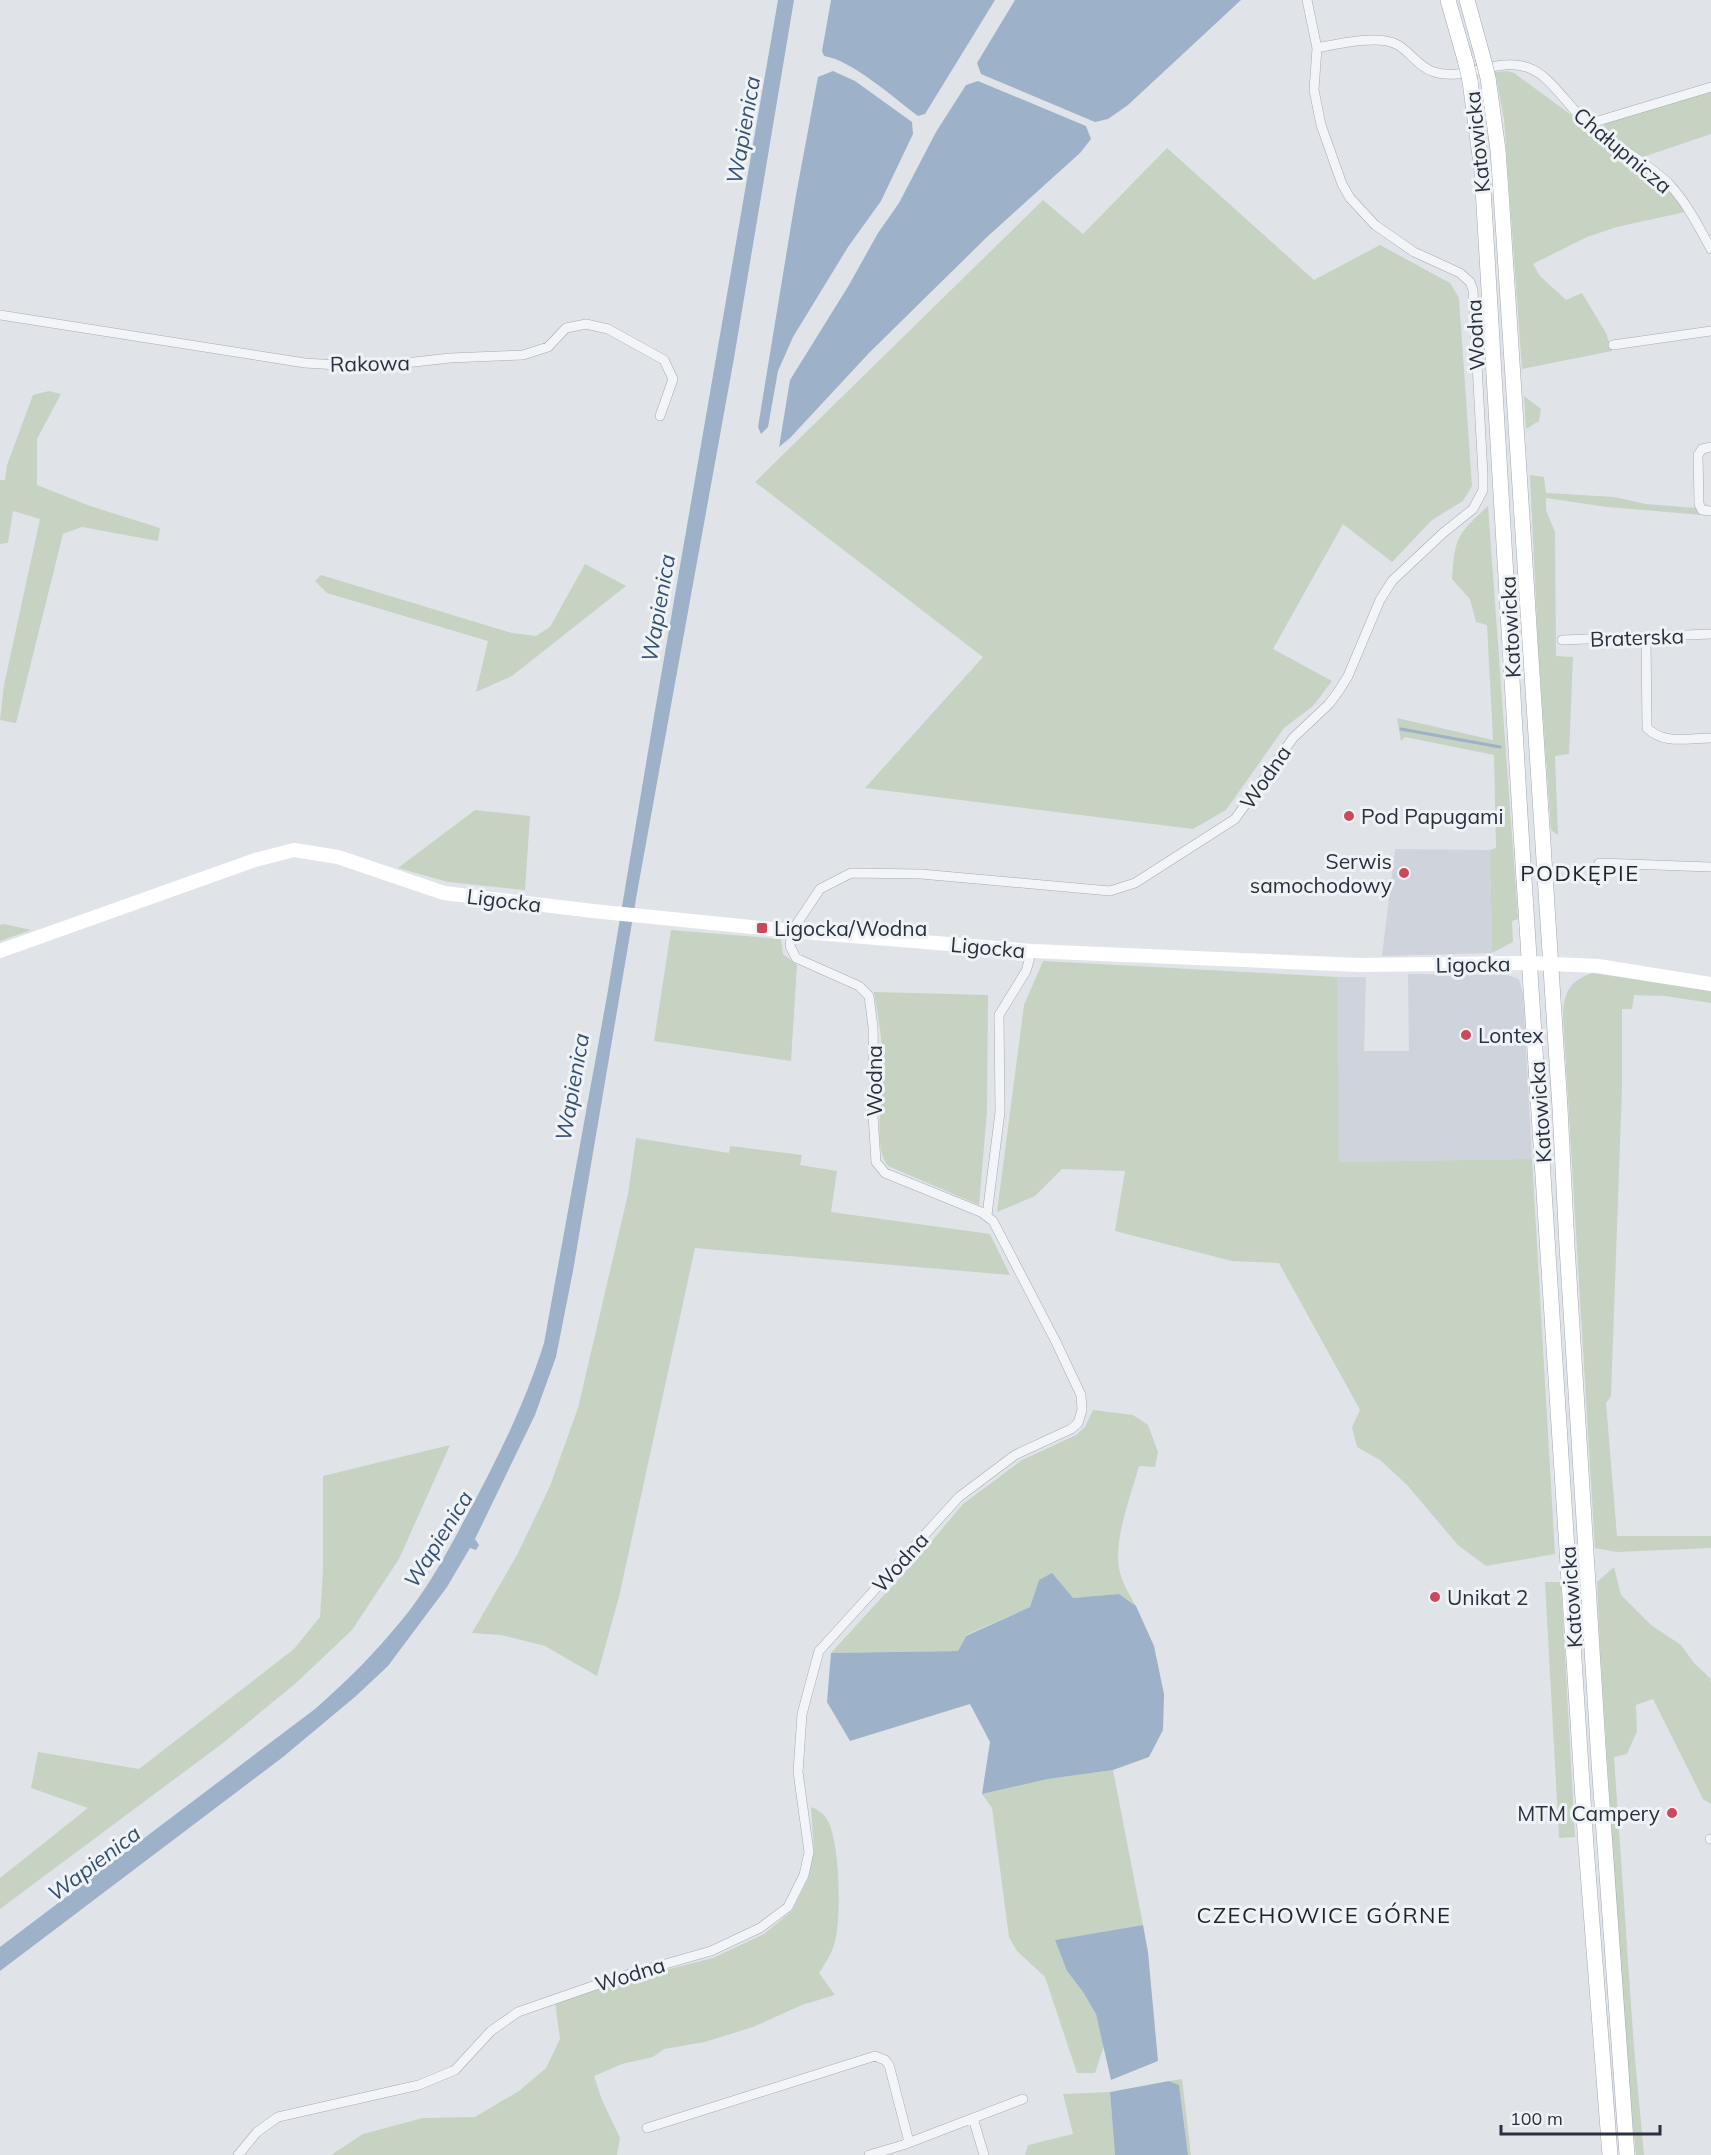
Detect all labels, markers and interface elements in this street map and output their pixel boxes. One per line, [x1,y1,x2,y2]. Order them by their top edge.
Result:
water label: Wapienica [720,74,766,186]
street label: Katowicka [1459,90,1495,194]
street label: Chałupnicza [1569,101,1677,199]
street label: Wodna [1460,299,1490,371]
street label: Rakowa [330,349,410,377]
water label: Wapienica [635,552,681,664]
street label: Katowicka [1494,575,1526,679]
street label: Braterska [1589,622,1685,652]
street label: Wodna [1234,740,1296,814]
place label: Pod Papugami [1361,803,1503,829]
marker: Pod Papugami [1342,809,1356,823]
place label: Serwis samochodowy [1250,848,1392,898]
district label: PODKĘPIE [1520,859,1640,887]
marker: Serwis samochodowy [1397,866,1411,880]
street label: Ligocka [465,883,543,917]
place label: Ligocka/Wodna [774,915,927,941]
marker: Ligocka/Wodna [755,921,769,935]
street label: Ligocka [950,931,1026,963]
street label: Ligocka [1435,950,1511,978]
place label: Lontex [1478,1022,1543,1048]
marker: Lontex [1459,1028,1473,1042]
water label: Wapienica [549,1031,595,1143]
street label: Wodna [861,1045,887,1117]
street label: Katowicka [1523,1060,1557,1164]
water label: Wapienica [397,1485,479,1593]
street label: Wodna [866,1527,934,1597]
street label: Katowicka [1554,1545,1588,1649]
place label: Unikat 2 [1447,1584,1528,1610]
marker: Unikat 2 [1428,1590,1442,1604]
place label: MTM Campery [1517,1800,1660,1826]
marker: MTM Campery [1665,1806,1679,1820]
water label: Wapienica [42,1819,146,1907]
district label: CZECHOWICE GÓRNE [1197,1901,1451,1929]
street label: Wodna [592,1951,668,1997]
scale bar [1501,2098,1660,2136]
text: 100 m [1510,2107,1563,2130]

